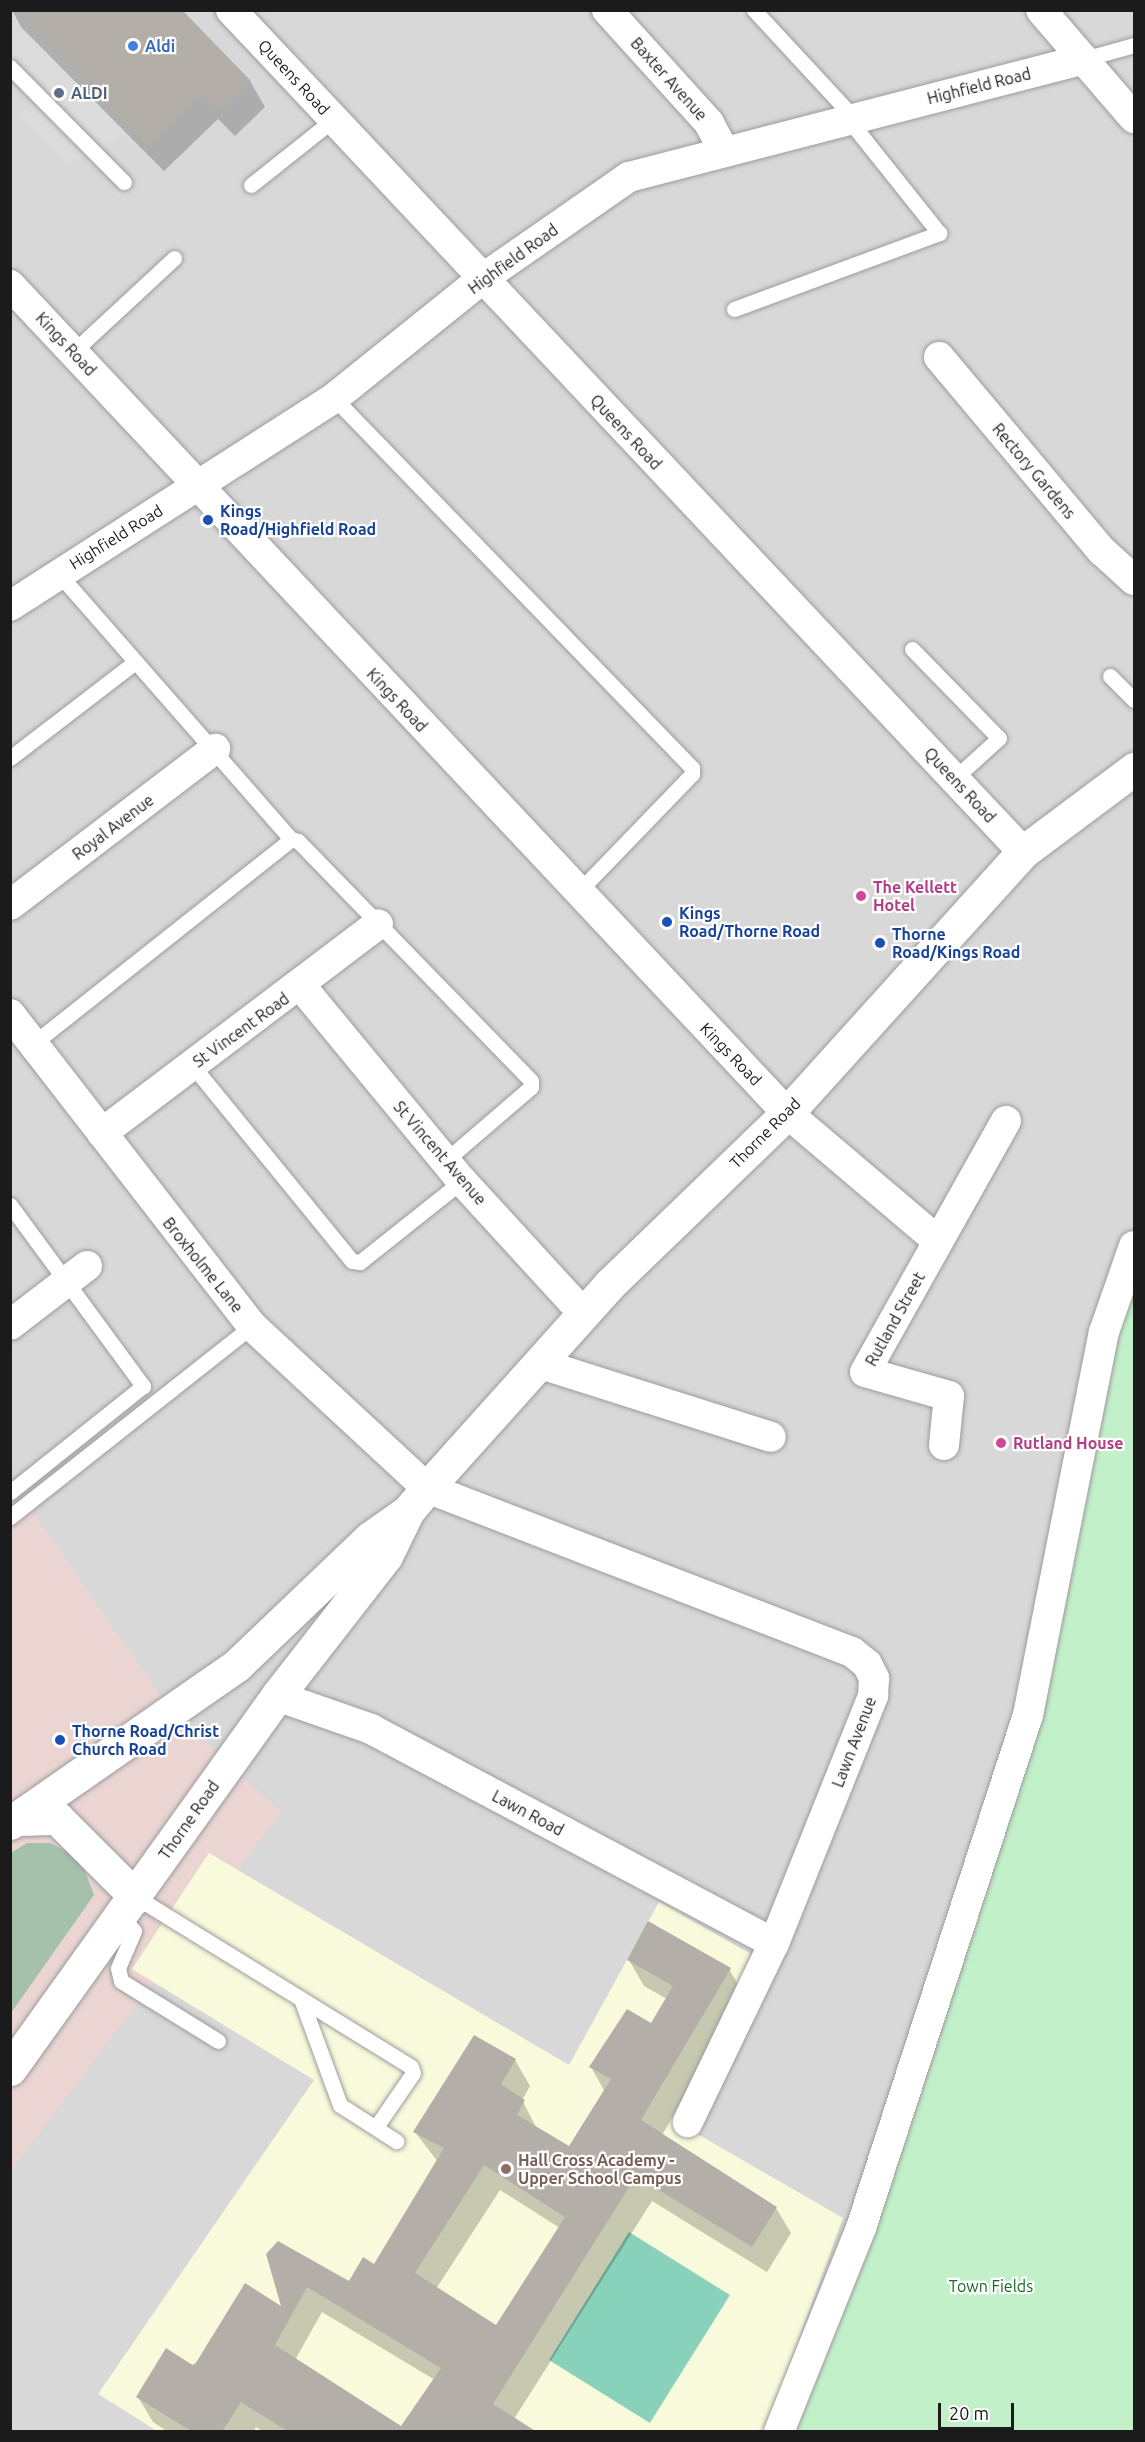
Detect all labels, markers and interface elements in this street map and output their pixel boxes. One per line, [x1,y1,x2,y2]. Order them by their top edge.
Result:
street label: Baxter Avenue [627,33,711,125]
street label: Queens Road [254,35,334,119]
place label: Aldi [145,36,175,56]
marker: Aldi [126,39,140,53]
street label: Highfield Road [925,64,1033,108]
place label: ALDI [71,83,108,103]
marker: ALDI [52,86,66,100]
street label: Highfield Road [464,220,562,298]
street label: Kings Road [32,308,100,380]
street label: Queens Road [586,390,666,474]
street label: Rectory Gardens [988,419,1080,523]
street label: Highfield Road [66,501,166,573]
place label: Kings Road/Highfield Road [220,501,376,539]
marker: Kings Road/Highfield Road [201,513,215,527]
street label: Kings Road [363,664,431,736]
street label: Queens Road [920,743,1000,827]
street label: Royal Avenue [69,790,157,864]
place label: The Kellett Hotel [873,877,957,915]
marker: The Kellett Hotel [854,889,868,903]
place label: Kings Road/Thorne Road [679,903,820,941]
marker: Kings Road/Thorne Road [660,915,674,929]
place label: Thorne Road/Kings Road [892,924,1020,962]
marker: Thorne Road/Kings Road [873,936,887,950]
street label: St Vincent Road [189,989,293,1071]
street label: Kings Road [696,1019,766,1089]
street label: Thorne Road [726,1094,804,1172]
street label: St Vincent Avenue [390,1097,490,1209]
street label: Broxholme Lane [159,1214,247,1316]
street label: Rutland Street [861,1269,929,1369]
place label: Rutland House [1013,1433,1123,1453]
marker: Rutland House [994,1436,1008,1450]
street label: Lawn Avenue [828,1694,880,1790]
place label: Thorne Road/Christ Church Road [72,1721,219,1759]
marker: Thorne Road/Christ Church Road [53,1733,67,1747]
street label: Thorne Road [155,1777,223,1863]
street label: Lawn Road [489,1786,567,1840]
place label: Hall Cross Academy - Upper School Campus [518,2150,681,2188]
marker: Hall Cross Academy - Upper School Campus [499,2162,513,2176]
park label: Town Fields [949,2276,1033,2296]
scale bar [941,2391,1018,2429]
text: 20 m [949,2403,989,2423]

